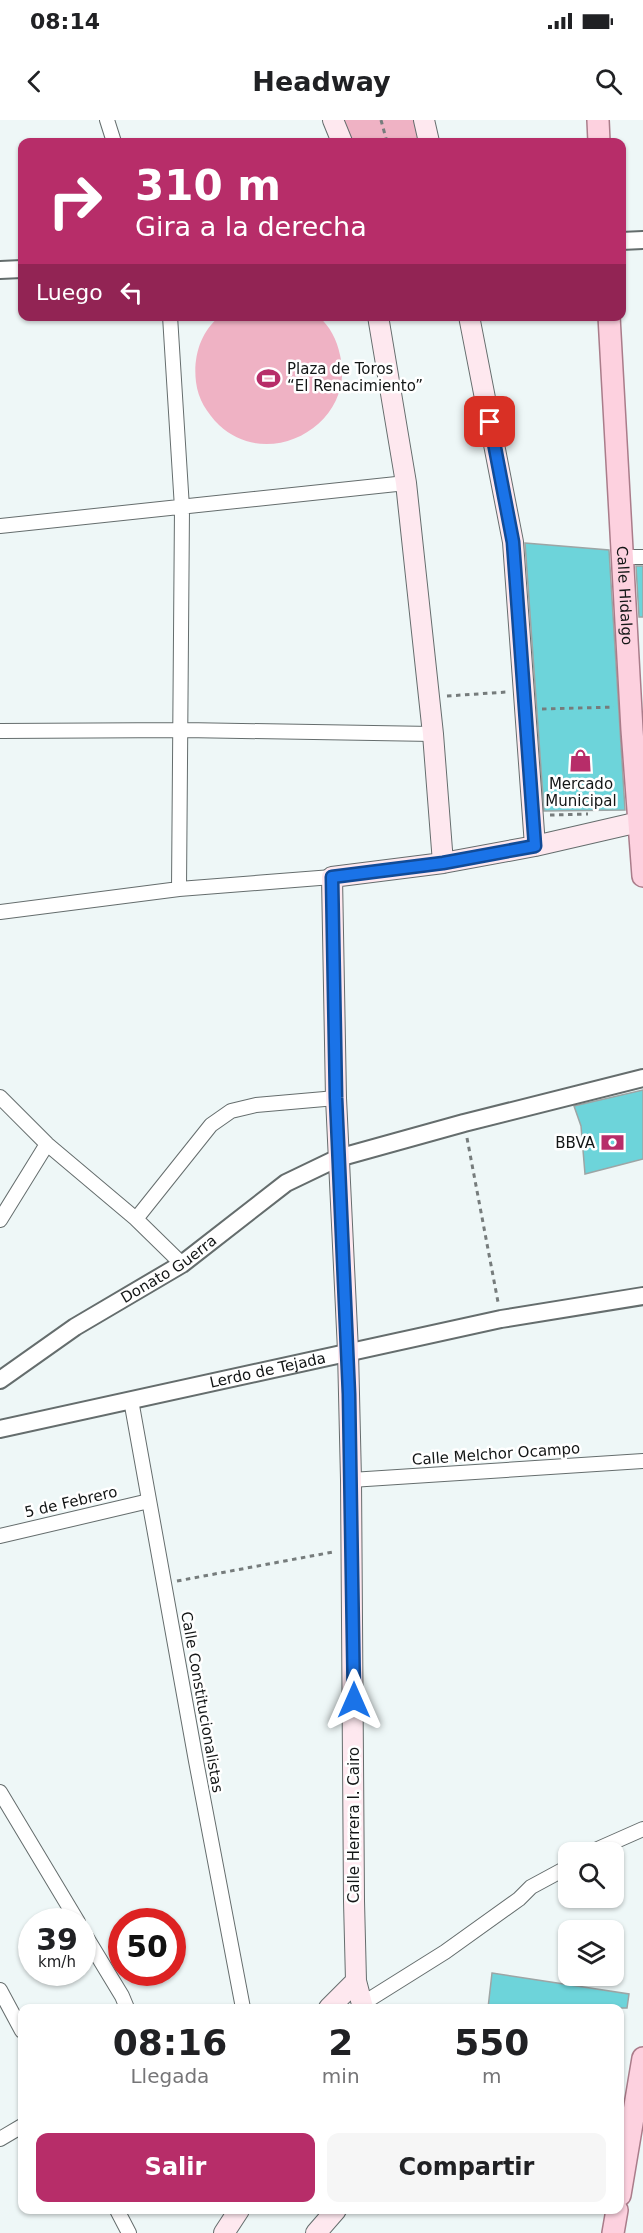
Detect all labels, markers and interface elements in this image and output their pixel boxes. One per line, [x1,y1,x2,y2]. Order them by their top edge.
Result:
text: 08:14 [30,9,100,34]
icon: back [18,65,51,98]
icon: search [592,65,625,98]
text: Headway [252,66,391,97]
text: 310 m [135,161,281,210]
icon: right [36,162,114,240]
text: Gira a la derecha [135,211,367,242]
icon: left [115,276,148,309]
text: Luego [36,280,103,305]
place label: Plaza de Toros “El Renacimiento” [287,360,423,395]
sports icon: Plaza de Toros “El Renacimiento” [256,365,282,391]
pin [464,396,515,447]
icon: arrive [473,405,506,438]
street label: Calle Hidalgo [613,546,636,646]
shop icon: Mercado Municipal [568,747,594,773]
place label: Mercado Municipal [545,775,617,810]
bank icon: BBVA [600,1130,626,1156]
place label: BBVA [555,1134,596,1152]
street label: Donato Guerra [118,1231,220,1307]
street label: Lerdo de Tejada [208,1349,327,1392]
street label: Calle Melchor Ocampo [411,1439,581,1469]
street label: 5 de Febrero [23,1483,119,1521]
street label: Calle Constitucionalistas [177,1610,227,1794]
position arrow [322,1668,386,1732]
street label: Calle Herrera I. Cairo [345,1747,363,1903]
map controls [558,1842,624,1986]
button: search [558,1842,624,1908]
speed limit sign: 50 [108,1908,186,1986]
button: layers [558,1920,624,1986]
text: 39 [36,1922,78,1957]
text: km/h [38,1953,76,1971]
text: 08:16 [113,2022,227,2063]
text: 2 [328,2022,353,2063]
text: 550 [454,2022,529,2063]
text: Llegada [130,2064,209,2088]
text: min [322,2064,360,2088]
text: m [482,2064,502,2088]
button: Salir [36,2133,315,2202]
button: Compartir [327,2133,606,2202]

